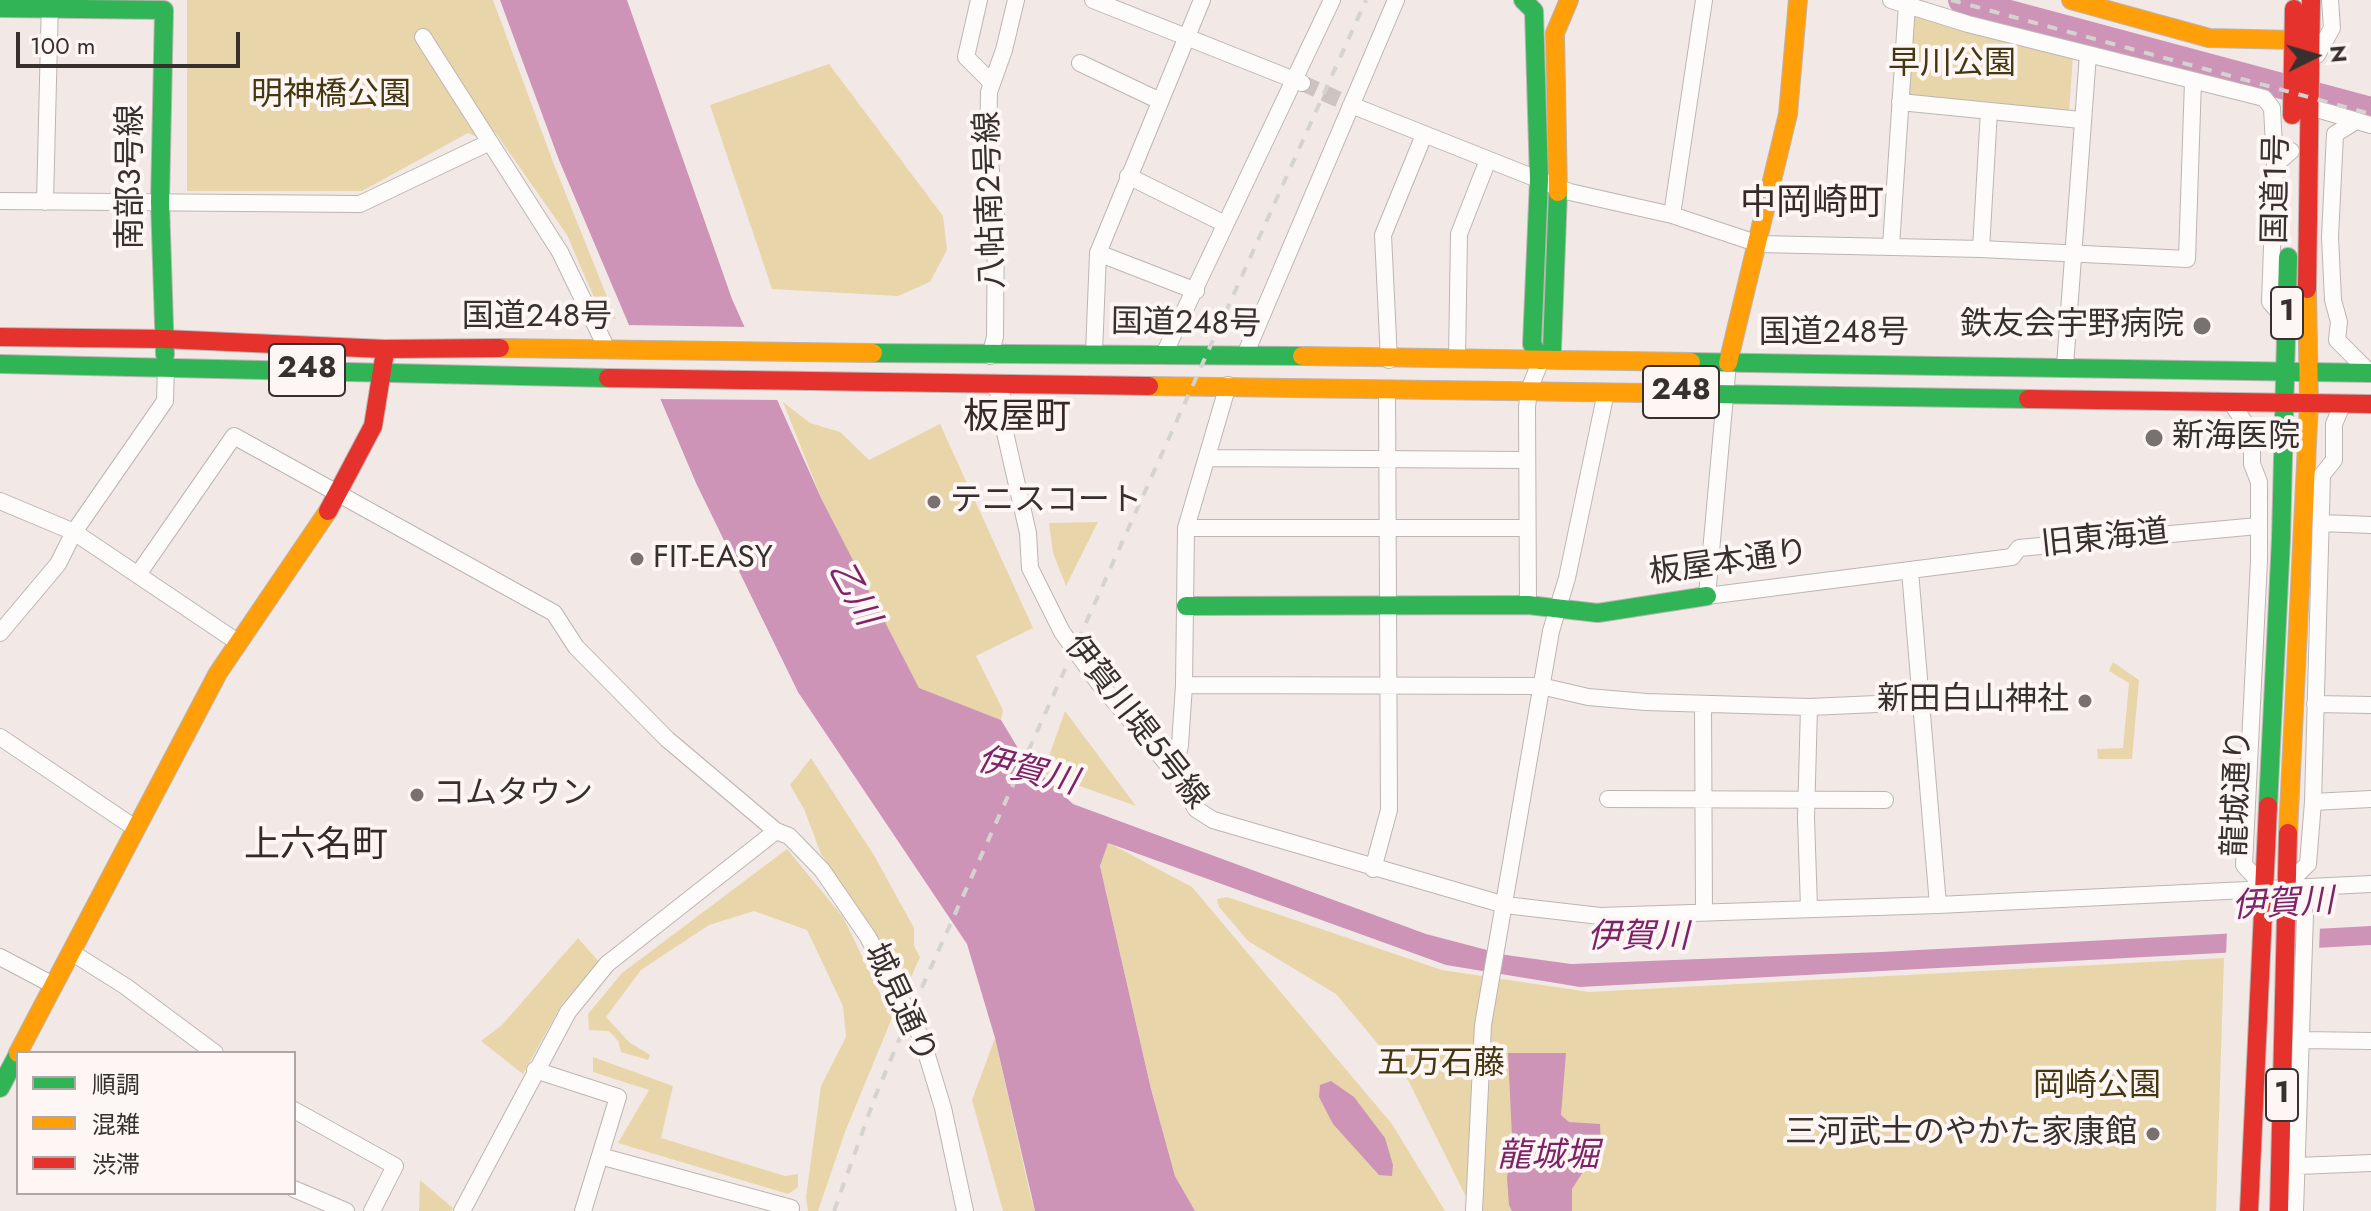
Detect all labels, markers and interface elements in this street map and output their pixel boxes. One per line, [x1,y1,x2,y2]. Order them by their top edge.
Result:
scale bar [20,16,244,66]
north arrow [2275,16,2355,96]
text: 100 m [30,28,96,63]
text: N [2322,44,2356,64]
park label: 早川公園 [1888,46,2016,84]
park label: 明神橋公園 [251,77,411,115]
street label: 南部3号線 [113,104,151,250]
street label: 八帖南2号線 [970,110,1014,290]
street label: 国道1号 [2258,133,2298,245]
district label: 中岡崎町 [1740,183,1884,227]
road number: 1 [2271,287,2303,339]
street label: 国道248号 [462,299,612,337]
street label: 国道248号 [1111,304,1261,346]
place label: 鉄友会宇野病院 [1960,307,2184,345]
street label: 国道248号 [1759,315,1909,353]
marker: 鉄友会宇野病院 [2191,315,2213,337]
road number: 248 [269,344,345,396]
road number: 248 [1643,366,1719,418]
district label: 板屋町 [963,397,1071,441]
place label: 新海医院 [2172,419,2300,457]
marker: 新海医院 [2143,427,2165,449]
place label: テニスコート [950,483,1142,521]
marker: テニスコート [925,493,943,511]
street label: 旧東海道 [2039,514,2171,566]
street label: 板屋本通り [1647,534,1811,594]
place label: FIT-EASY [653,540,773,578]
marker: FIT-EASY [628,550,646,568]
water label: 乙川 [818,554,886,634]
street label: 伊賀川堤5号線 [1055,628,1215,818]
place label: 新田白山神社 [1877,682,2069,720]
marker: 新田白山神社 [2076,692,2094,710]
street label: 龍城通り [2218,728,2260,858]
water label: 伊賀川 [973,741,1081,805]
place label: コムタウン [433,776,593,814]
marker: コムタウン [408,786,426,804]
district label: 上六名町 [244,825,388,869]
water label: 伊賀川 [2231,883,2335,929]
water label: 伊賀川 [1587,919,1689,959]
street label: 城見通り [855,938,943,1070]
park label: 五万石藤 [1377,1046,1505,1084]
legend [16,1051,296,1195]
text: 順調 [92,1067,140,1102]
park label: 岡崎公園 [2033,1068,2161,1106]
road number: 1 [2266,1069,2298,1121]
text: 混雑 [92,1107,140,1142]
place label: 三河武士のやかた家康館 [1785,1115,2137,1153]
marker: 三河武士のやかた家康館 [2144,1125,2162,1143]
water label: 龍城堀 [1497,1138,1599,1178]
text: 渋滞 [92,1147,140,1182]

